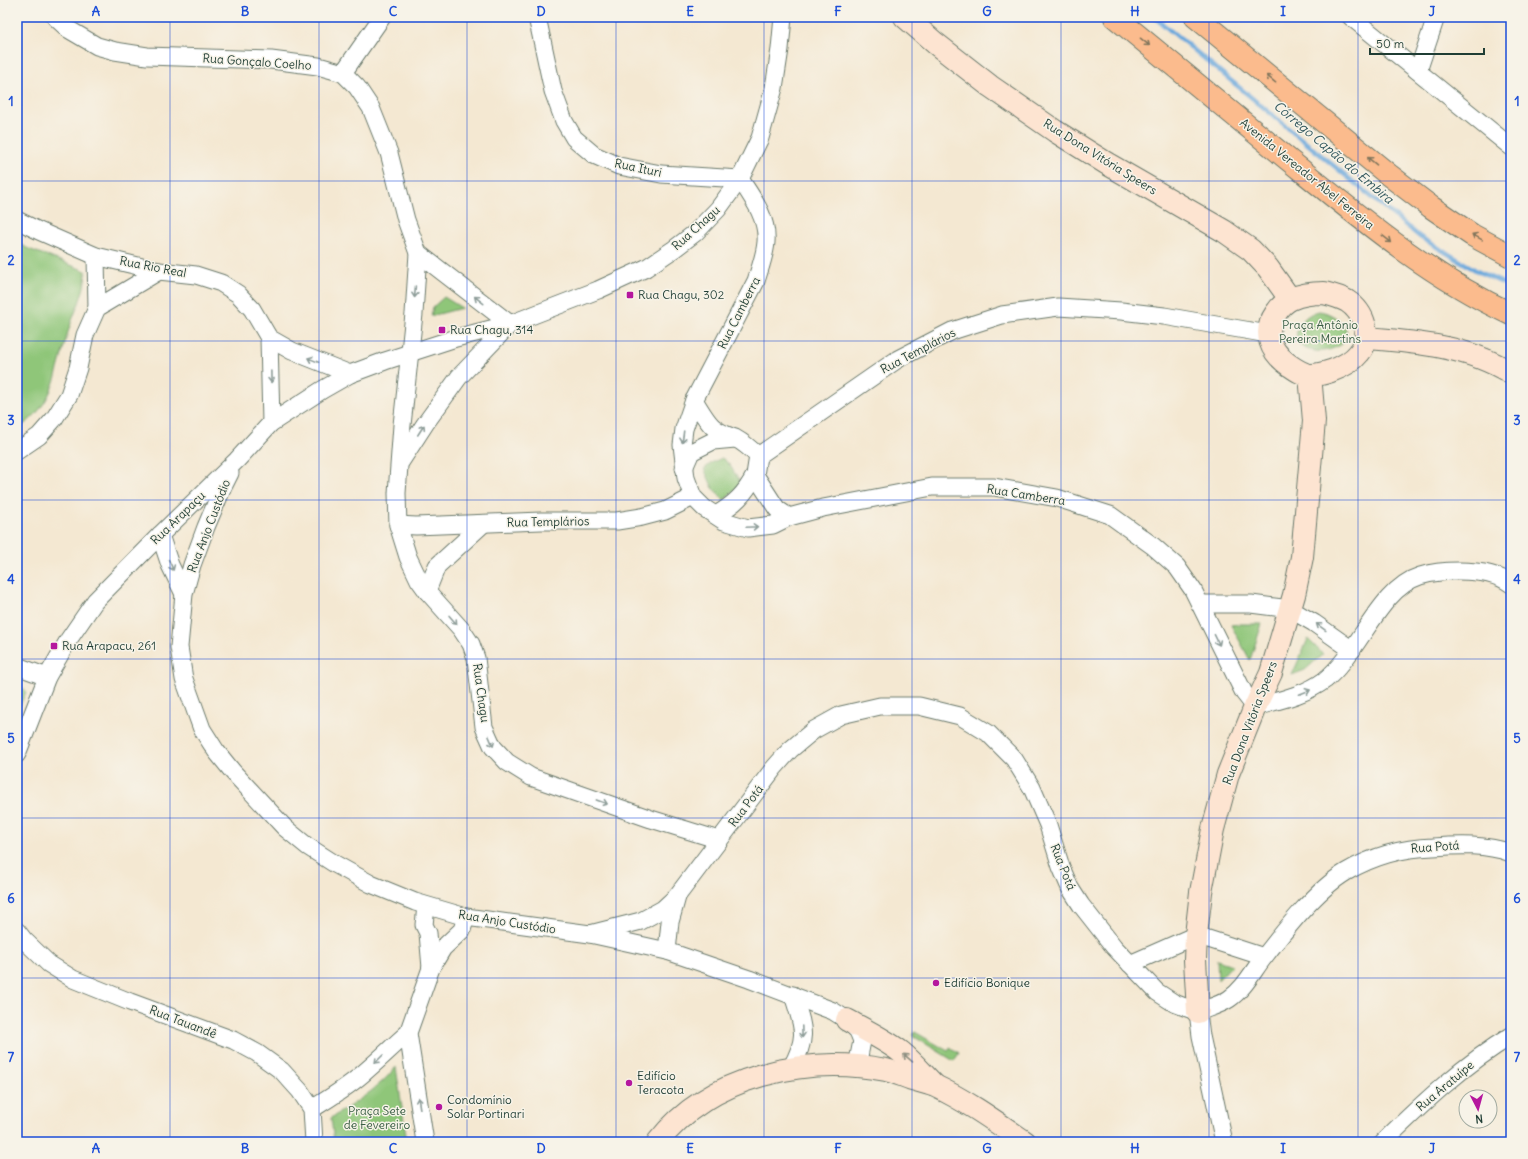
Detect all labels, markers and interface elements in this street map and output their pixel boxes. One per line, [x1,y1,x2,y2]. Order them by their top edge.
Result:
text: A [92,3,101,20]
text: B [241,3,250,20]
text: C [389,3,398,20]
text: D [536,3,546,20]
text: E [686,3,694,20]
text: F [834,3,842,20]
text: G [982,3,992,20]
text: H [1130,3,1140,20]
text: I [1280,3,1286,20]
text: J [1429,3,1436,20]
scale bar [1370,30,1484,56]
text: 50 m [1376,36,1405,51]
one-way arrow [1139,37,1150,46]
street label: Rua Gonçalo Coelho [202,50,312,73]
one-way arrow [1266,74,1277,83]
text: 1 [8,93,14,110]
text: 1 [1514,93,1520,110]
water label: Córrego Capão do Embira [1270,97,1398,208]
street label: Rua Dona Vitória Speers [1041,115,1160,198]
street label: Avenida Vereador Abel Ferreira [1237,115,1378,232]
street label: Rua Ituri [613,155,663,180]
one-way arrow [1366,156,1377,165]
street label: Rua Chagu [669,202,723,253]
one-way arrow [1471,233,1483,240]
one-way arrow [1381,235,1392,243]
text: 2 [7,252,15,269]
text: 2 [1513,252,1521,269]
street label: Rua Rio Real [119,253,188,280]
street label: Rua Camberra [714,274,763,351]
one-way arrow [412,285,419,298]
place label: Rua Chagu, 302 [638,287,725,302]
marker: Rua Chagu, 302 [625,290,635,300]
one-way arrow [474,295,485,304]
park label: Praça Antônio Pereira Martins [1279,317,1361,346]
place label: Rua Chagu, 314 [450,322,533,337]
street label: Rua Templários [878,324,958,377]
marker: Rua Chagu, 314 [437,325,447,335]
one-way arrow [308,356,320,363]
one-way arrow [267,370,275,383]
text: 3 [7,412,15,429]
text: 3 [1513,412,1521,429]
one-way arrow [417,425,425,436]
one-way arrow [679,430,686,443]
street label: Rua Anjo Custódio [184,477,233,575]
street label: Rua Camberra [986,481,1066,508]
street label: Rua Arapaçu [147,488,208,547]
street label: Rua Templários [506,513,590,530]
one-way arrow [745,523,758,531]
one-way arrow [167,559,175,571]
text: 4 [7,571,15,588]
text: 4 [1513,571,1521,588]
one-way arrow [448,615,457,625]
one-way arrow [1315,623,1326,631]
one-way arrow [1214,633,1221,645]
place label: Rua Arapacu, 261 [62,638,156,653]
marker: Rua Arapacu, 261 [49,641,59,651]
street label: Rua Dona Vitória Speers [1219,659,1280,787]
street label: Rua Chagu [470,662,493,723]
one-way arrow [1299,687,1311,695]
text: 5 [7,730,15,747]
text: 5 [1513,730,1521,747]
one-way arrow [487,735,495,747]
street label: Rua Potá [725,782,766,830]
one-way arrow [595,798,607,806]
street label: Rua Potá [1410,837,1460,856]
street label: Rua Potá [1047,841,1080,892]
text: 6 [7,890,15,907]
text: 6 [1513,890,1521,907]
street label: Rua Anjo Custódio [457,906,557,937]
place label: Edifício Bonique [944,975,1030,990]
marker: Edifício Bonique [931,978,941,988]
street label: Rua Tauandê [147,1002,219,1041]
one-way arrow [799,1025,806,1038]
text: 7 [8,1049,15,1066]
text: 7 [1514,1049,1521,1066]
one-way arrow [374,1054,384,1063]
one-way arrow [903,1054,913,1063]
street label: Rua Aratuípe [1413,1057,1477,1114]
place label: Edifício Teracota [637,1068,684,1097]
marker: Edifício Teracota [624,1078,634,1088]
north arrow [1458,1089,1498,1129]
place label: Condomínio Solar Portinari [447,1092,524,1121]
one-way arrow [415,1097,423,1110]
marker: Condomínio Solar Portinari [434,1102,444,1112]
park label: Praça Sete de Fevereiro [344,1103,410,1132]
text: N [1475,1112,1484,1126]
text: A [92,1140,101,1157]
text: B [241,1140,250,1157]
text: C [389,1140,398,1157]
text: D [536,1140,546,1157]
text: E [686,1140,694,1157]
text: F [834,1140,842,1157]
text: G [982,1140,992,1157]
text: H [1130,1140,1140,1157]
text: I [1280,1140,1286,1157]
text: J [1429,1140,1436,1157]

